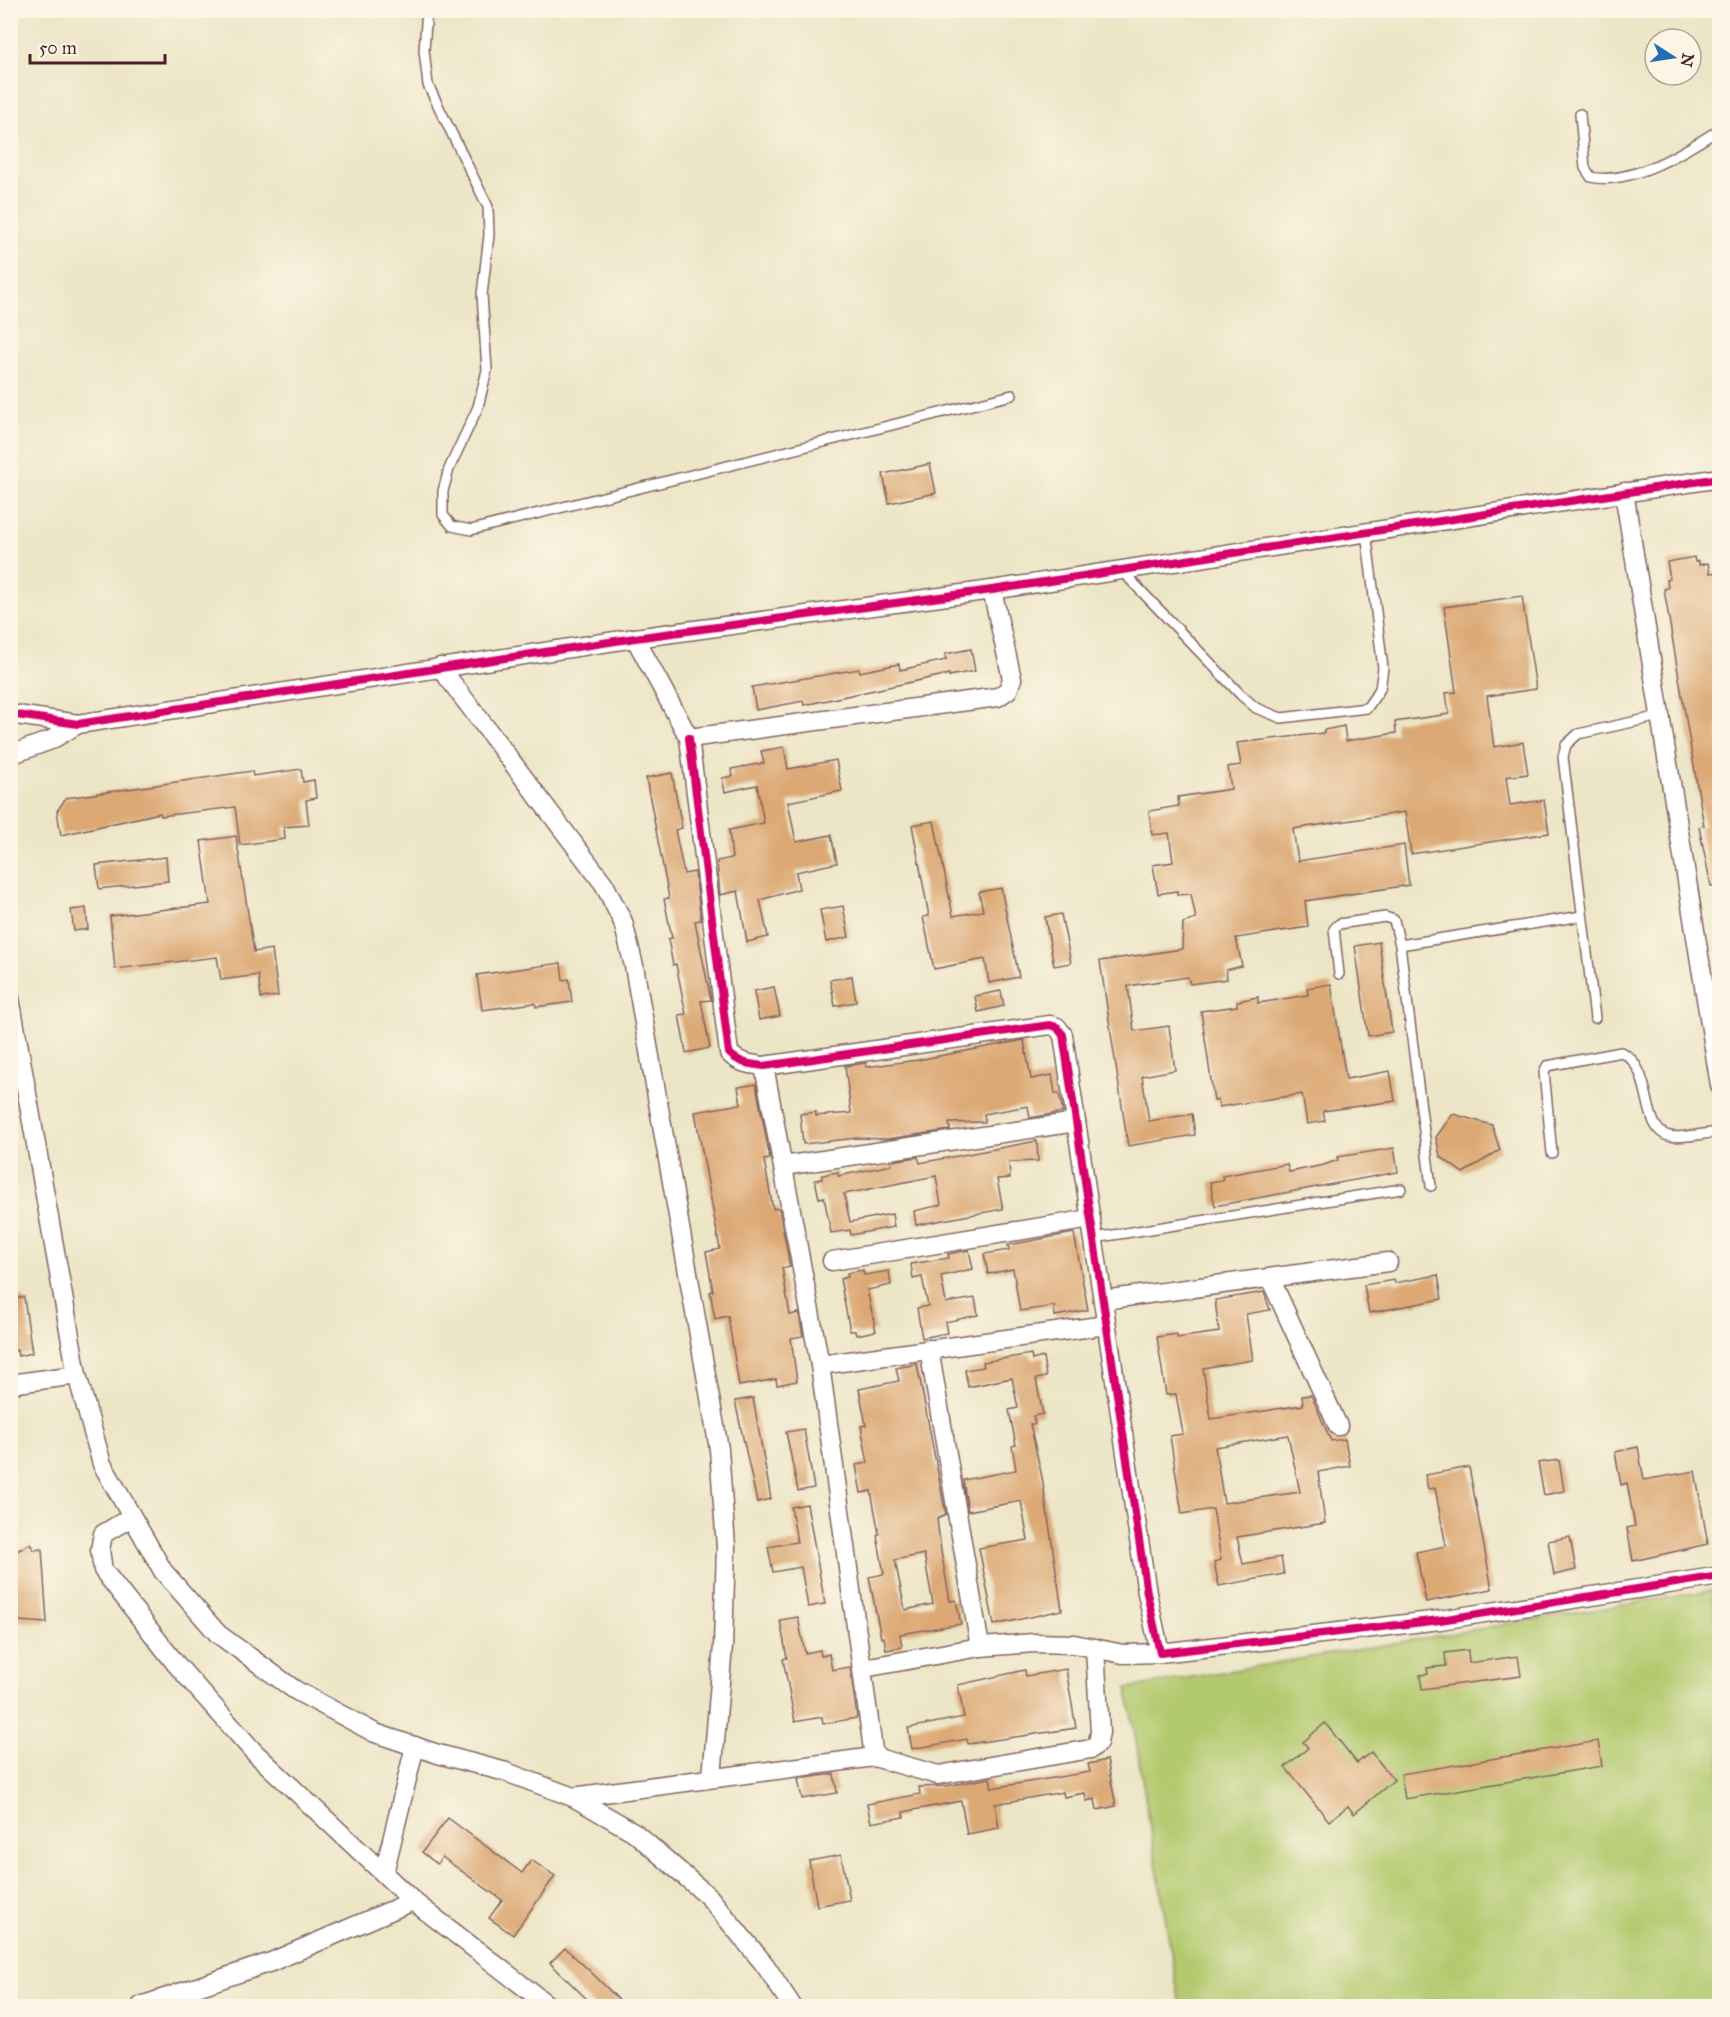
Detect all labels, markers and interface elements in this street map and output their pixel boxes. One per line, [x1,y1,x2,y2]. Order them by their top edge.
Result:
scale bar [30,27,165,65]
north arrow [1643,27,1703,87]
text: 50 m [39,37,77,59]
text: N [1676,51,1698,69]

